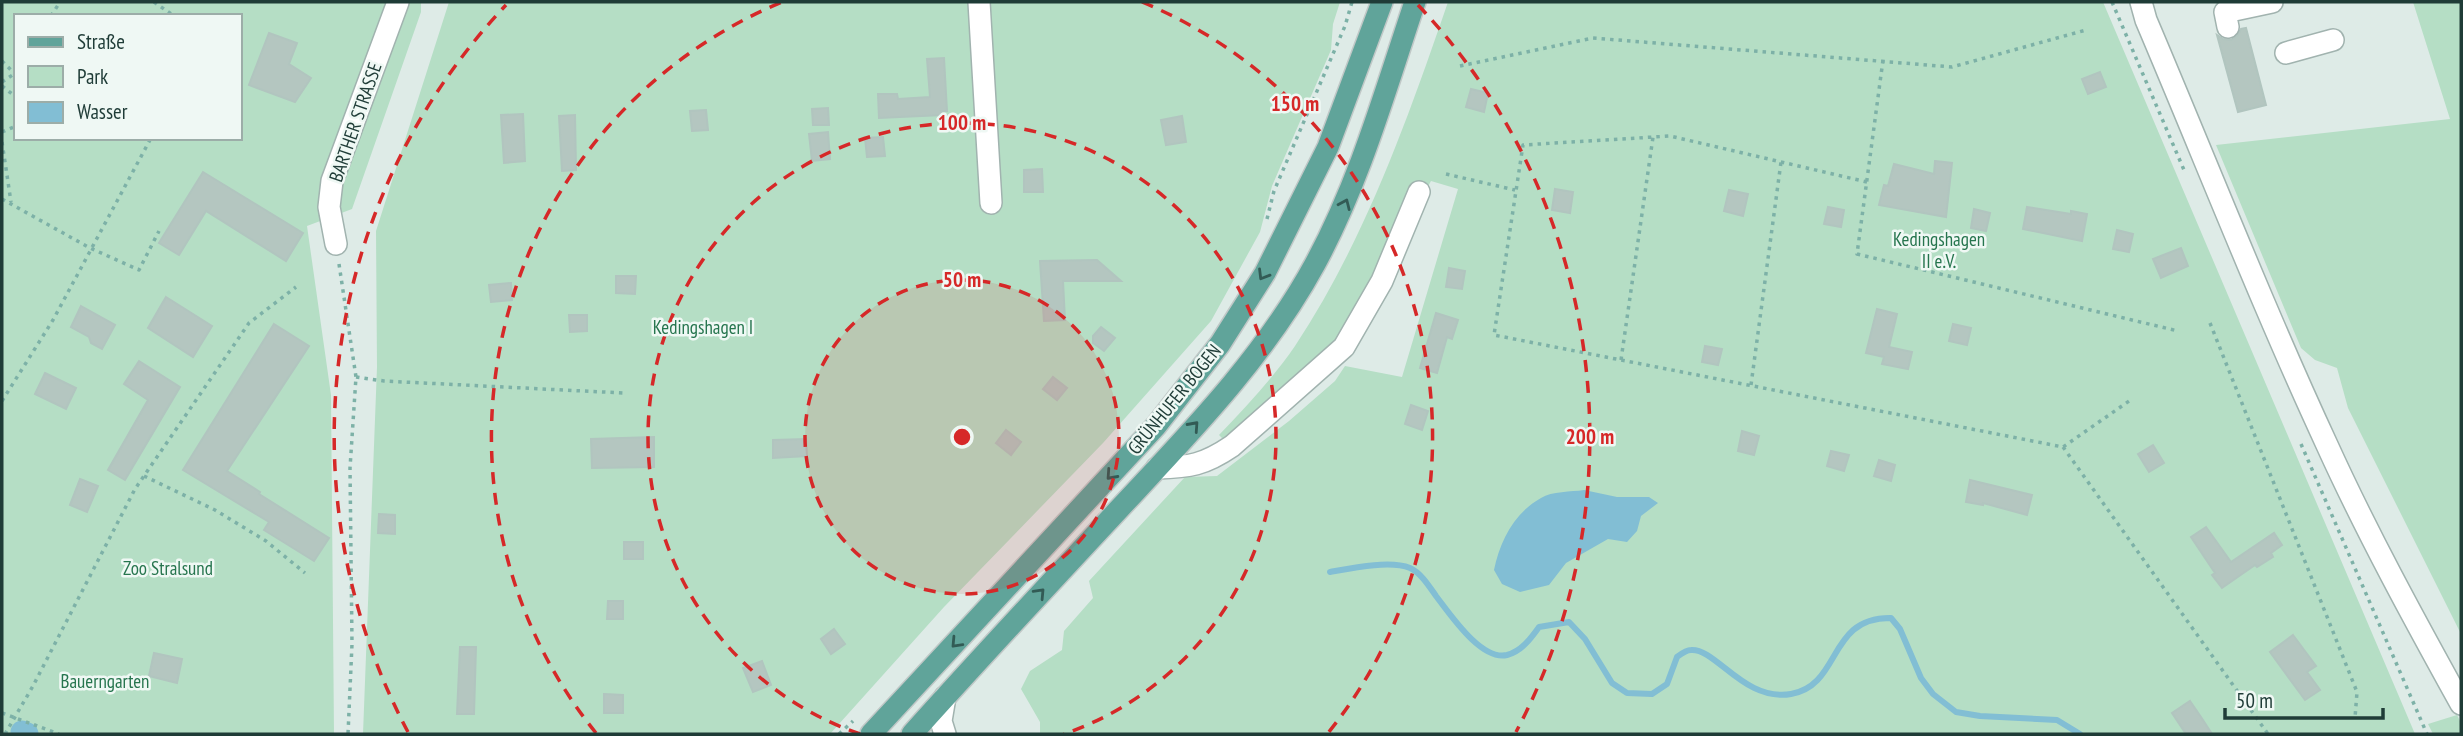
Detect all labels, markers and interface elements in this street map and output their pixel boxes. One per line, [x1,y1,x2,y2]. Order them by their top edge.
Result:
legend [14,14,242,140]
text: Straße [77,28,125,55]
street label: BARTHER STRASSE [323,59,387,185]
text: Park [77,63,108,90]
text: 150 m [1271,90,1319,117]
text: Wasser [77,98,128,125]
text: 100 m [938,109,986,136]
one-way arrow [1336,199,1350,211]
park label: Kedingshagen II e.V. [1893,227,1985,273]
text: 50 m [943,266,981,293]
one-way arrow [1258,268,1271,281]
park label: Kedingshagen I [653,315,753,339]
street label: GRÜNHUFER BOGEN [1122,339,1226,459]
one-way arrow [1186,421,1198,434]
text: 200 m [1566,423,1614,450]
centre of rings [950,425,974,449]
one-way arrow [1107,467,1119,480]
park label: Zoo Stralsund [123,556,213,580]
one-way arrow [1032,588,1044,601]
one-way arrow [952,635,965,648]
park label: Bauerngarten [61,669,149,693]
scale bar [2225,676,2382,720]
text: 50 m [2236,687,2273,714]

